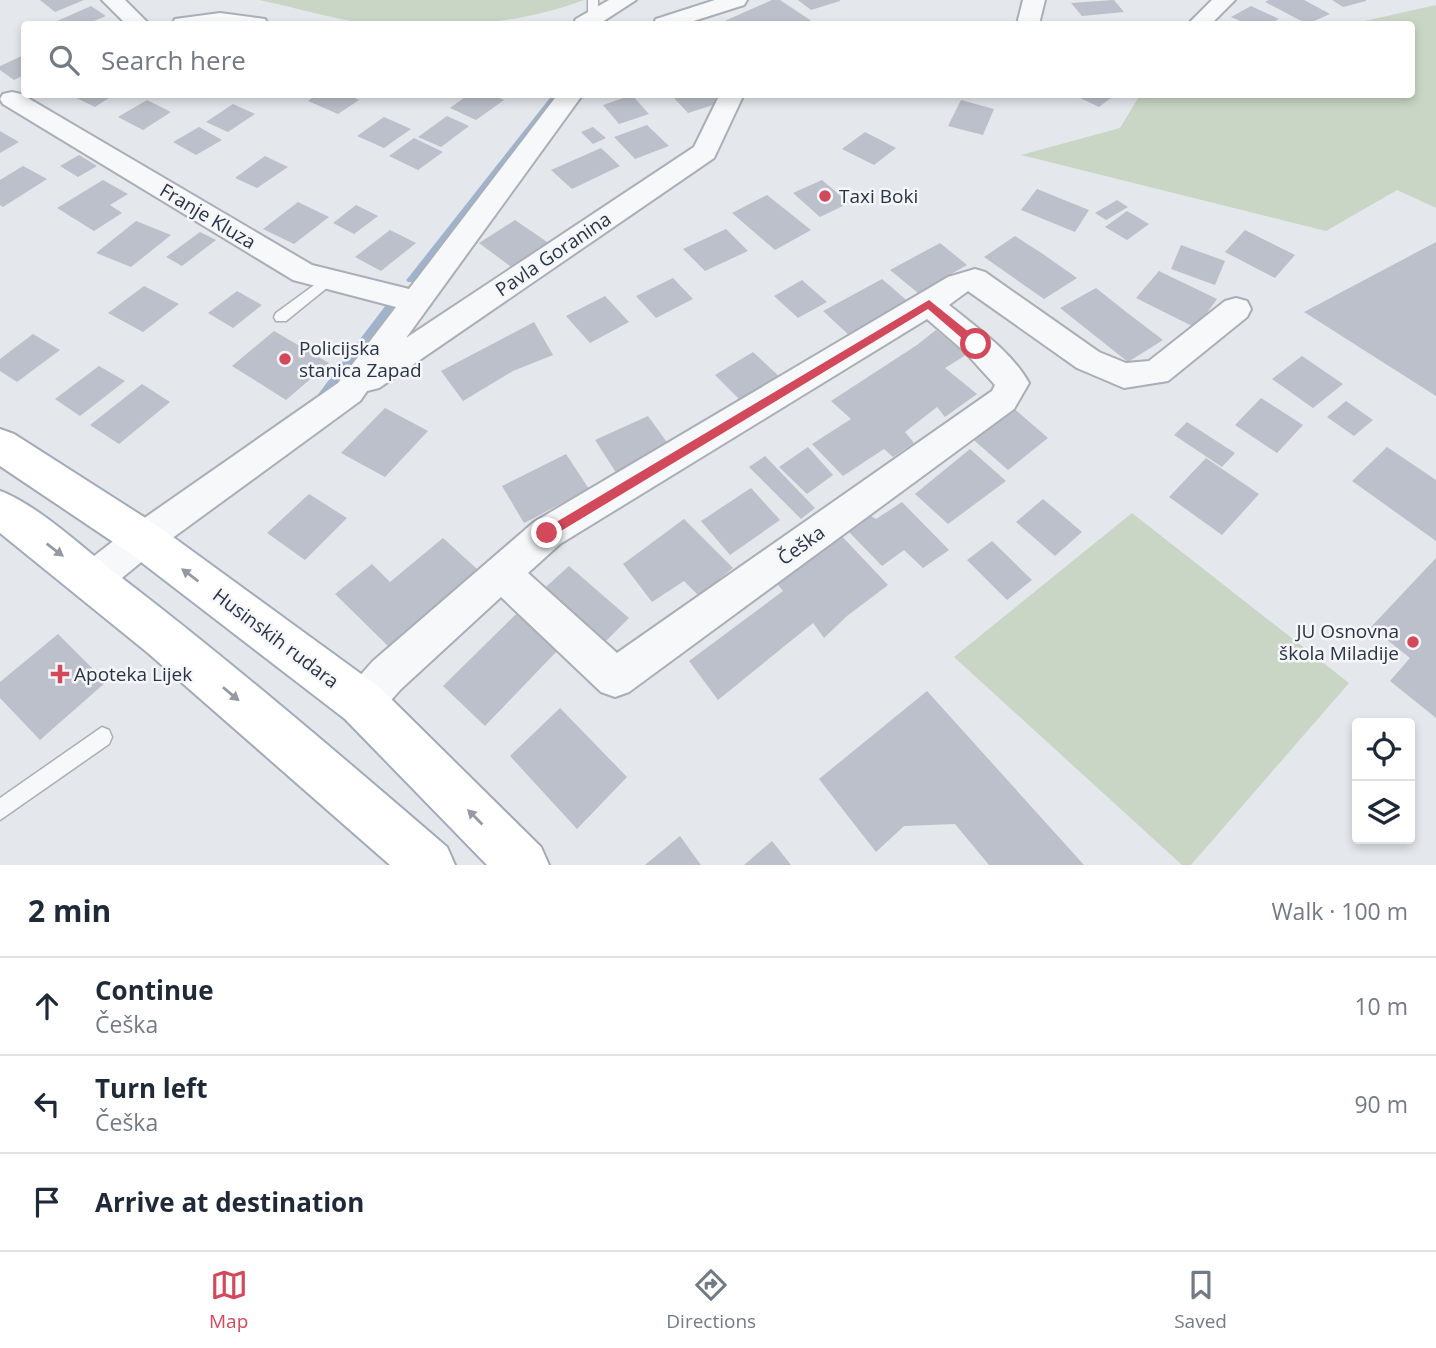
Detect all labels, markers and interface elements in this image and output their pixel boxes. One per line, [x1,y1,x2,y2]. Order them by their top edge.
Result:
search box [21,21,1415,98]
icon: search [45,41,83,79]
text: Search here [101,42,246,78]
street label: Franje Kluza [155,177,261,255]
place label: Taxi Boki [839,183,918,209]
marker: Taxi Boki [817,188,833,204]
street label: Pavla Goranina [490,206,616,302]
route start [960,328,991,359]
place label: Policijska stanica Zapad [299,335,422,383]
marker: Policijska stanica Zapad [277,351,293,367]
route end [531,517,562,548]
street label: Češka [772,519,830,571]
one-way arrow [45,543,64,557]
one-way arrow [181,568,200,582]
street label: Husinskih rudara [208,582,344,694]
place label: JU Osnovna škola Miladije [1279,618,1399,666]
marker: JU Osnovna škola Miladije [1405,634,1421,650]
place label: Apoteka Lijek [74,661,192,687]
marker: Apoteka Lijek [52,666,68,682]
one-way arrow [222,686,239,701]
map controls [1352,718,1415,844]
button: locate [1352,718,1415,781]
button: layers [1352,781,1415,844]
one-way arrow [467,808,484,825]
text: 2 min [28,890,111,931]
text: Walk · 100 m [1271,895,1408,927]
text: Continue [95,972,214,1008]
icon: ahead [28,987,66,1025]
text: 10 m [1354,990,1408,1022]
text: Češka [95,1008,158,1040]
text: Turn left [95,1070,207,1106]
icon: left [28,1085,66,1123]
text: 90 m [1354,1088,1408,1120]
text: Češka [95,1106,158,1138]
icon: arrive [28,1183,66,1221]
text: Arrive at destination [95,1184,364,1220]
tab: Map [209,1266,248,1334]
tab: Directions [666,1266,756,1334]
tab: Saved [1174,1266,1227,1334]

